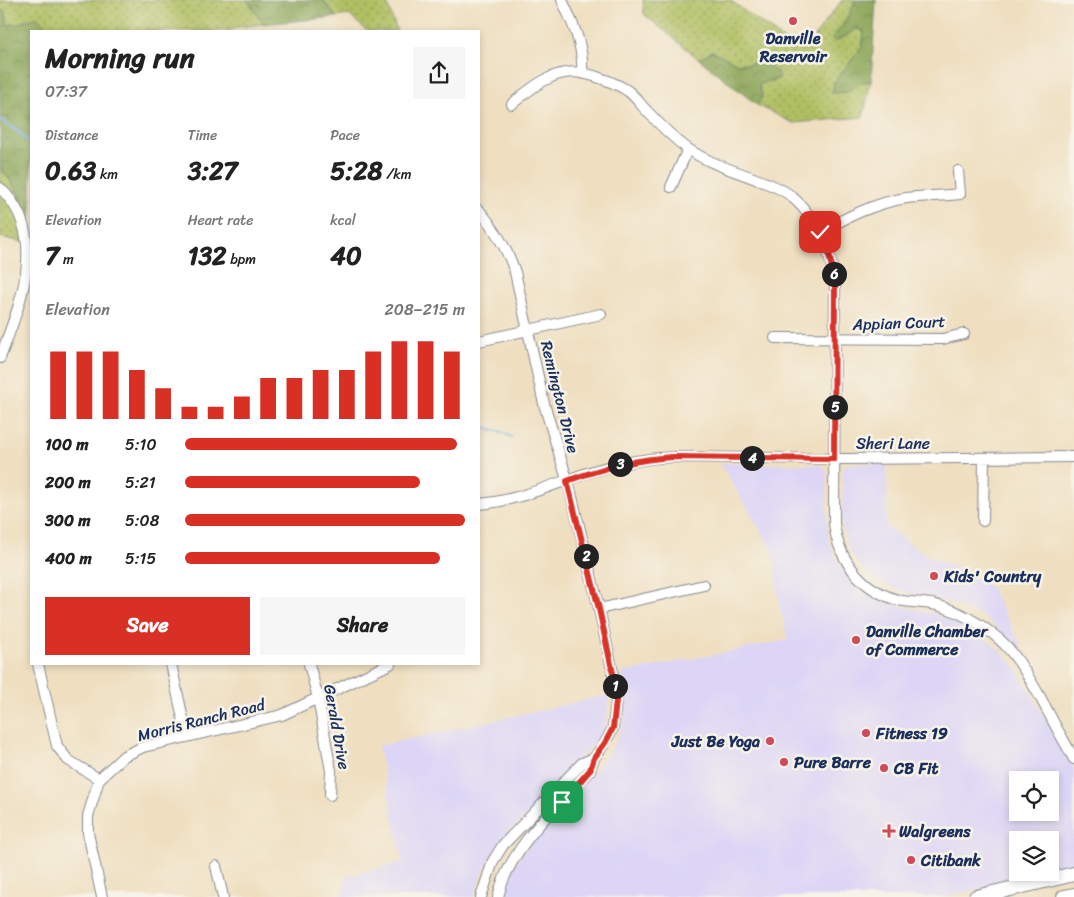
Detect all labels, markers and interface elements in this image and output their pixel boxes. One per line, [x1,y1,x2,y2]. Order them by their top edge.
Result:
marker: Danville Reservoir [787,15,799,27]
place label: Danville Reservoir [759,24,828,71]
text: Morning run [45,33,195,82]
button: share [413,47,465,99]
text: 07:37 [45,77,87,106]
text: Distance [45,123,98,148]
text: Time [188,123,217,148]
text: Pace [330,123,360,148]
text: 0.63 [45,148,96,193]
text: 3:27 [188,148,238,193]
text: 5:28 [330,148,383,193]
text: km [96,162,118,187]
text: /km [383,162,411,187]
text: Elevation [45,208,102,233]
text: Heart rate [188,208,253,233]
text: kcal [330,208,356,233]
pin [799,211,841,253]
icon: check [806,218,834,246]
text: 7 [45,233,59,278]
text: 132 [188,233,227,278]
text: 40 [330,233,362,278]
text: m [59,247,74,272]
text: bpm [227,247,256,272]
pin: 6 [822,262,846,286]
text: 6 [831,262,838,287]
text: Elevation [45,295,110,324]
text: 208–215 m [385,295,465,324]
street label: Appian Court [851,307,946,339]
street label: Remington Drive [532,338,588,456]
pin: 5 [822,394,848,420]
text: 5 [831,395,840,420]
street label: Sheri Lane [856,429,930,458]
text: 100 m [45,430,89,459]
text: 5:10 [125,430,157,459]
pin: 4 [740,446,764,470]
text: 4 [748,446,757,471]
pin: 3 [608,452,632,476]
text: 3 [617,452,624,477]
text: 200 m [45,468,91,497]
text: 5:21 [125,468,156,497]
text: 300 m [45,506,90,535]
text: 5:08 [125,506,159,535]
text: 400 m [45,544,92,573]
text: 5:15 [125,544,156,573]
pin: 2 [574,544,598,568]
text: 2 [582,544,591,569]
place label: Kids' Country [943,562,1042,591]
marker: Kids' Country [928,570,940,582]
button: Save [45,597,250,655]
button: Share [260,597,465,655]
place label: Danville Chamber of Commerce [866,617,989,664]
marker: Danville Chamber of Commerce [850,634,862,646]
pin: 1 [602,674,628,698]
text: 1 [612,674,619,699]
street label: Gerald Drive [315,682,359,772]
street label: Morris Ranch Road [134,690,269,750]
place label: Fitness 19 [875,719,948,748]
place label: Just Be Yoga [671,727,760,756]
marker: Fitness 19 [860,727,872,739]
marker: Just Be Yoga [764,735,776,747]
place label: Pure Barre [794,748,872,777]
place label: CB Fit [893,754,939,783]
marker: Pure Barre [778,756,790,768]
marker: CB Fit [878,762,890,774]
map controls [1009,771,1059,881]
button: locate [1009,771,1059,821]
pin [541,781,583,823]
icon: arrive [548,788,576,816]
place label: Walgreens [899,817,971,846]
marker: Walgreens [883,825,895,837]
button: layers [1009,831,1059,881]
place label: Citibank [920,846,981,875]
marker: Citibank [905,854,917,866]

